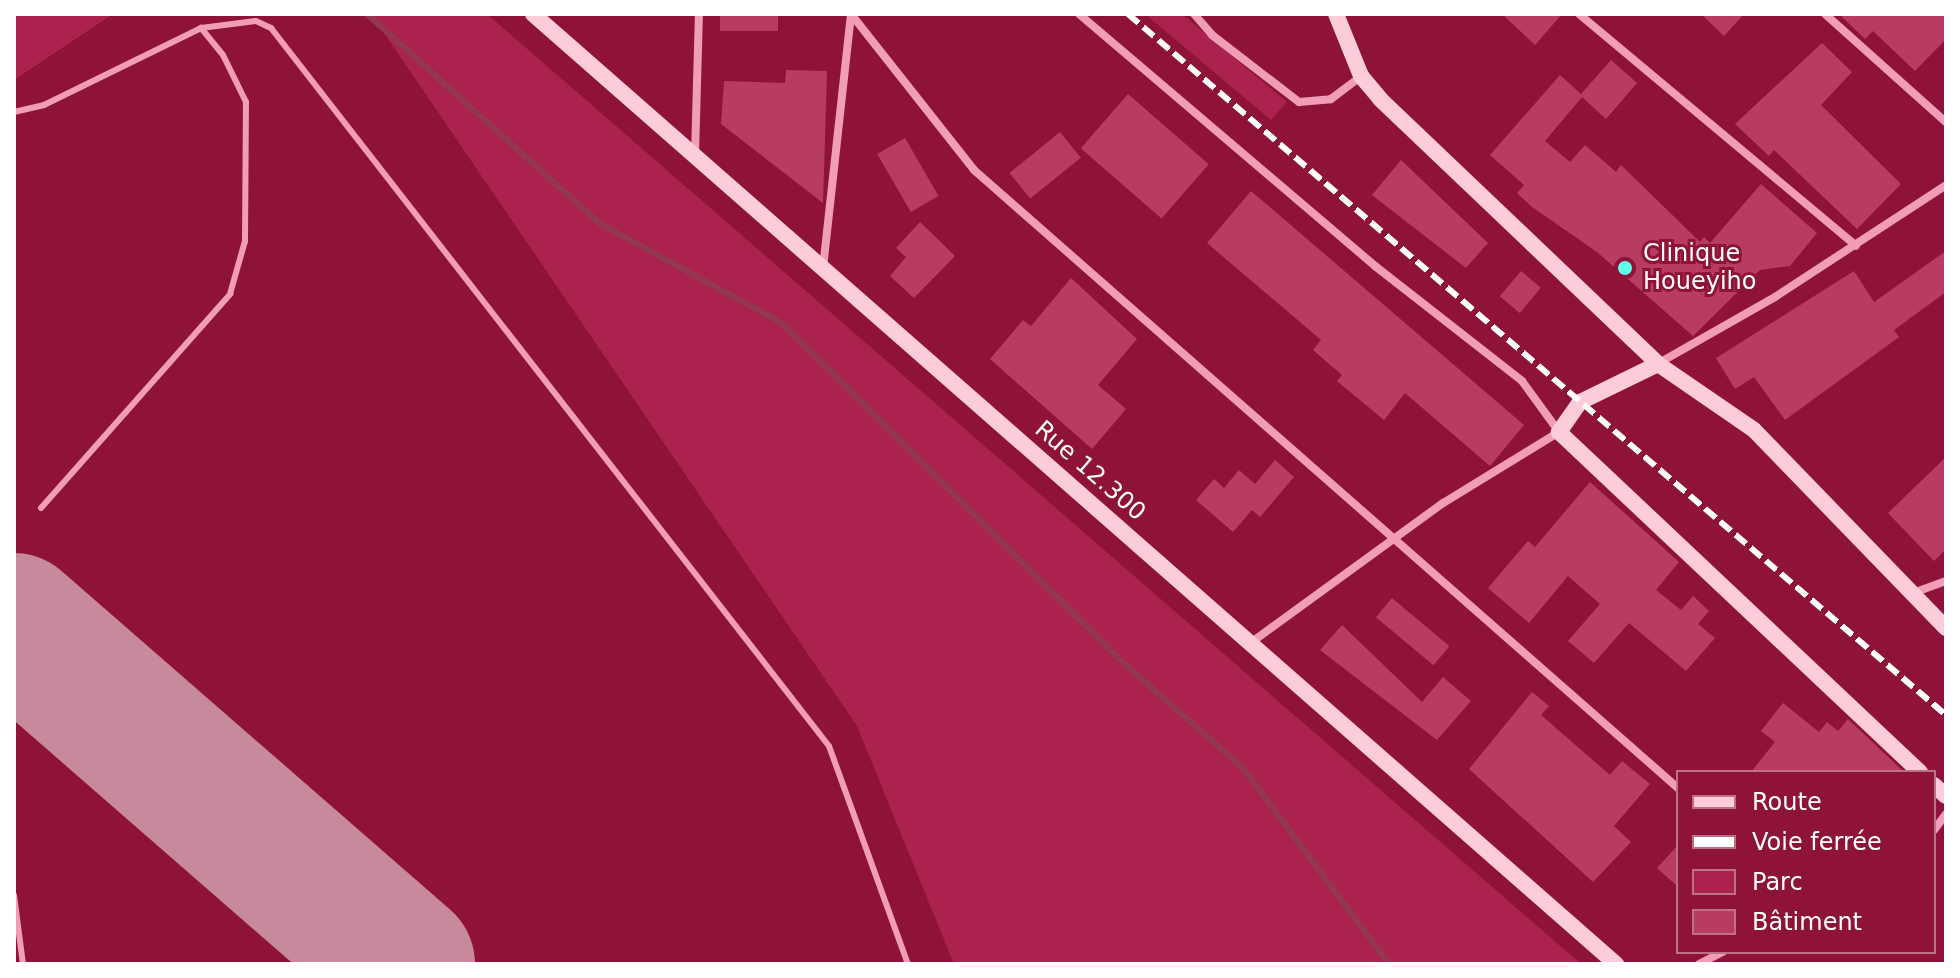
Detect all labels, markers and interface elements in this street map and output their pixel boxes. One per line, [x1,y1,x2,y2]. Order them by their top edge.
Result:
place label: Clinique Houeyiho [1643,240,1756,296]
marker: Clinique Houeyiho [1614,257,1636,279]
street label: Rue 12.300 [1029,415,1151,527]
legend [1676,770,1936,954]
text: Route [1752,788,1822,816]
text: Voie ferrée [1752,828,1882,856]
text: Parc [1752,868,1803,896]
text: Bâtiment [1752,908,1862,936]

